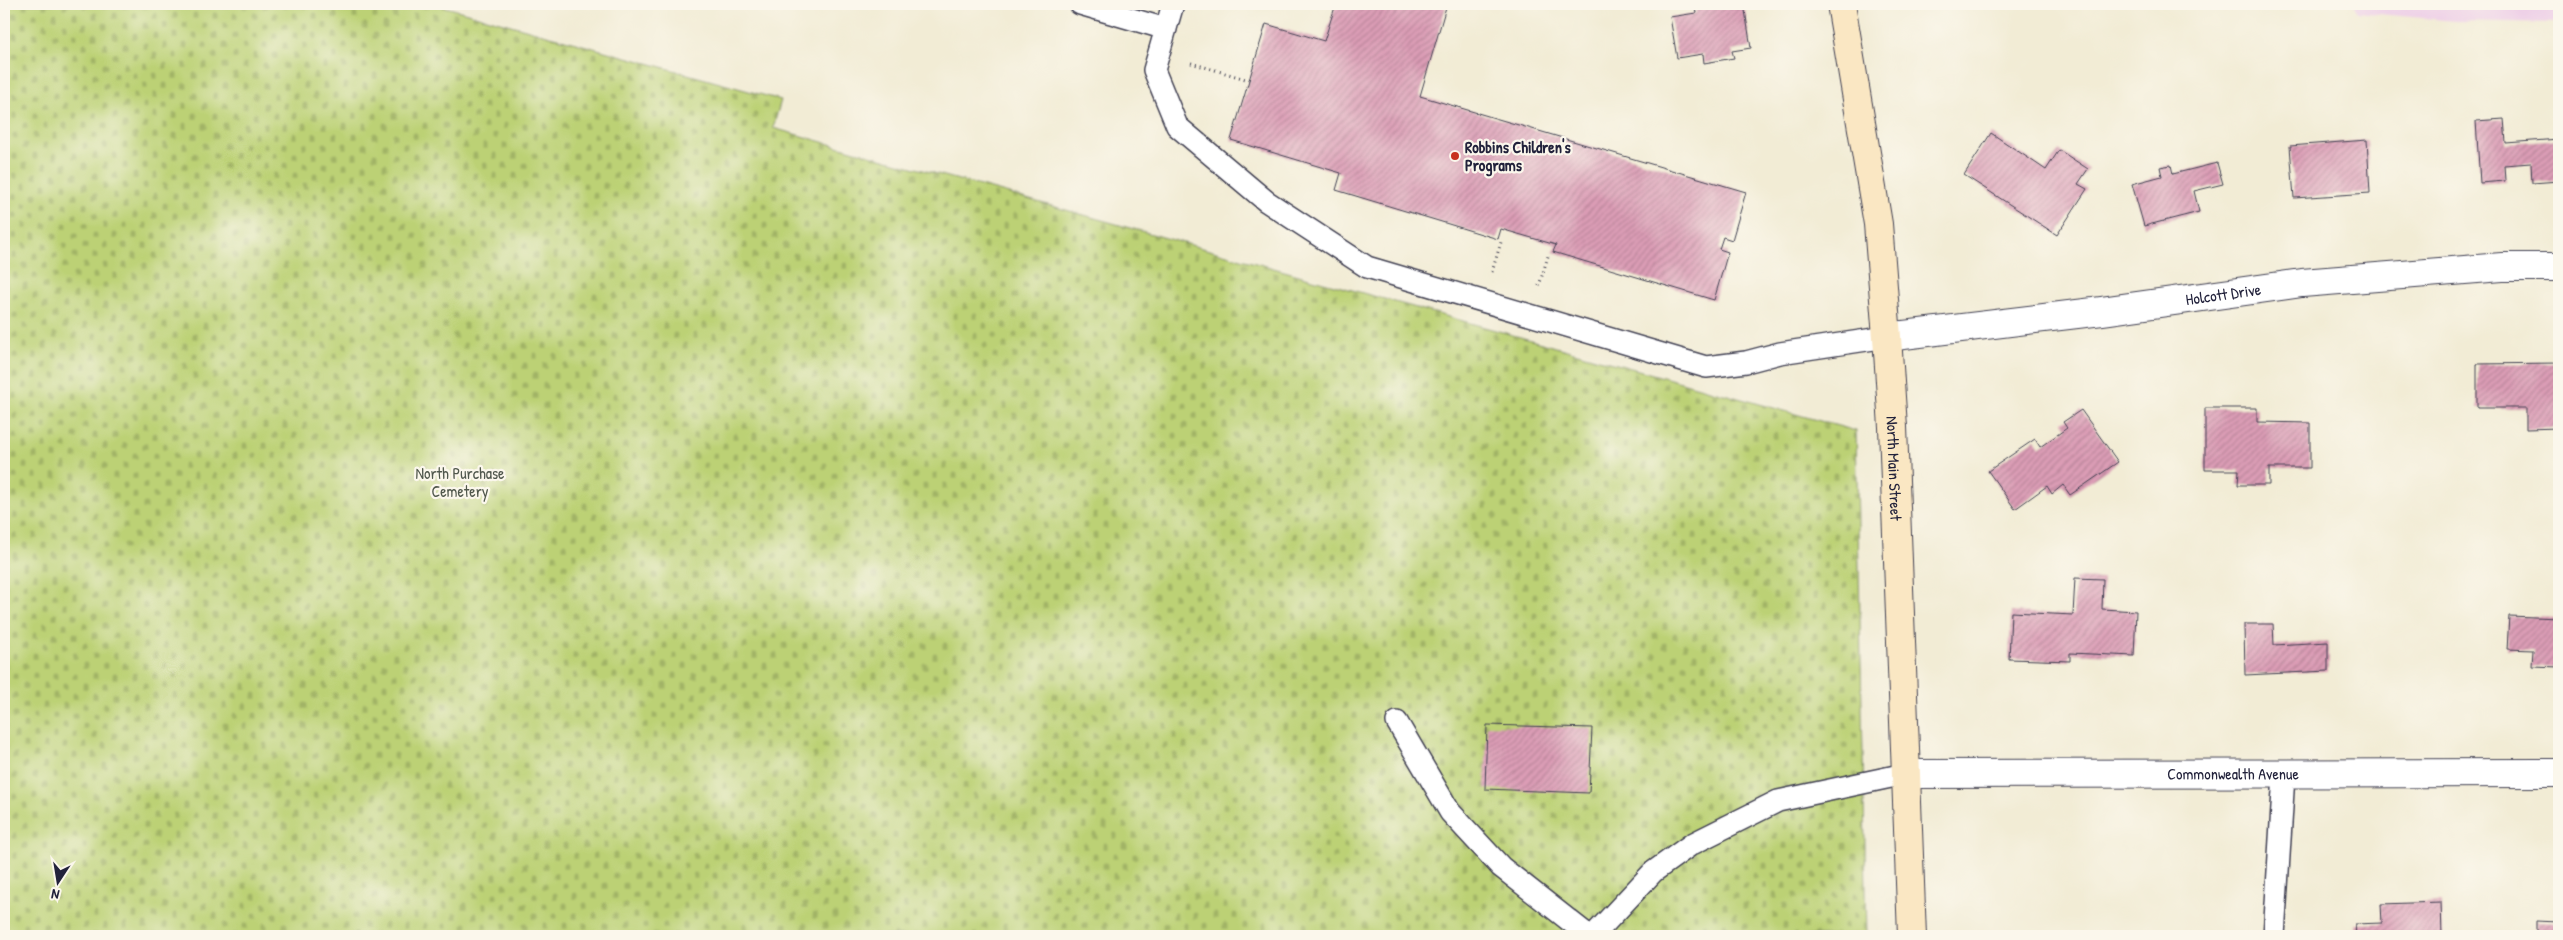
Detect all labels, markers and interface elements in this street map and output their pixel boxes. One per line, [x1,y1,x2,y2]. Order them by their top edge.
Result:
place label: Robbins Children's Programs [1465,136,1572,177]
marker: Robbins Children's Programs [1449,150,1461,162]
street label: Holcott Drive [2184,278,2263,310]
street label: North Main Street [1881,415,1908,522]
park label: North Purchase Cemetery [415,462,505,502]
street label: Commonwealth Avenue [2167,762,2299,785]
north arrow [32,858,82,908]
text: N [49,885,61,905]

